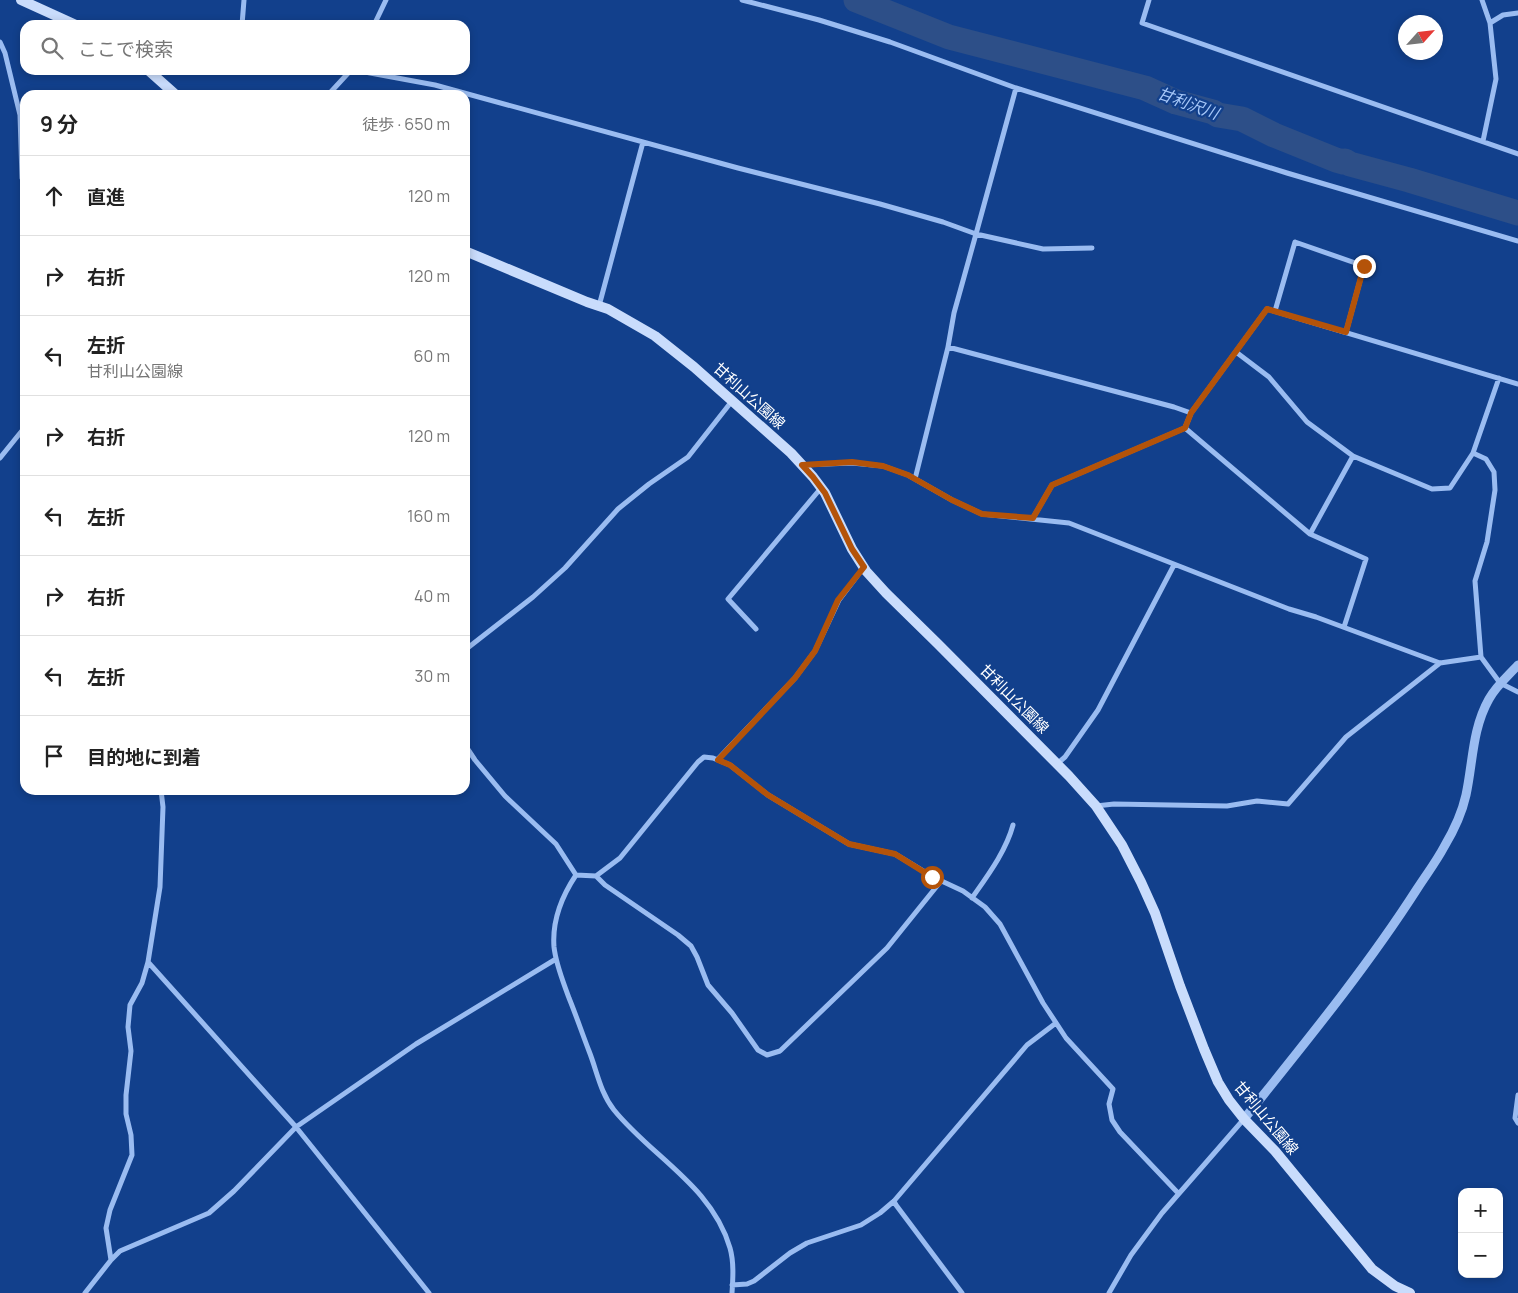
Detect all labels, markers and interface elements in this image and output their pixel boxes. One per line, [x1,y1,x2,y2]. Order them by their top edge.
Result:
north arrow [1398,15,1443,60]
search box [20,20,470,75]
icon: search [38,34,66,62]
text: ここで検索 [78,36,173,62]
water label: 甘利沢川 [1154,82,1224,125]
text: 9 分 [40,110,78,138]
text: 徒歩 · 650 m [362,113,450,135]
icon: ahead [40,182,68,210]
text: 直進 [87,184,125,210]
text: 120 m [408,185,450,207]
route end [1353,255,1376,278]
icon: right [40,262,68,290]
text: 右折 [87,264,125,290]
text: 120 m [408,265,450,287]
text: 左折 [87,332,125,358]
icon: left [40,342,68,370]
text: 60 m [414,345,450,367]
street label: 甘利山公園線 [709,358,790,434]
text: 甘利山公園線 [87,360,183,382]
icon: right [40,422,68,450]
text: 右折 [87,424,125,450]
text: 120 m [408,425,450,447]
icon: left [40,502,68,530]
text: 左折 [87,504,125,530]
text: 160 m [407,505,450,527]
icon: right [40,582,68,610]
text: 右折 [87,584,125,610]
text: 40 m [414,585,450,607]
street label: 甘利山公園線 [975,659,1054,738]
icon: left [40,662,68,690]
text: 左折 [87,664,125,690]
text: 30 m [415,665,450,687]
icon: arrive [40,742,68,770]
text: 目的地に到着 [87,744,201,770]
route start [921,866,944,889]
street label: 甘利山公園線 [1229,1076,1303,1159]
map controls [1458,1188,1503,1278]
button: + [1458,1188,1503,1233]
button: − [1458,1233,1503,1278]

